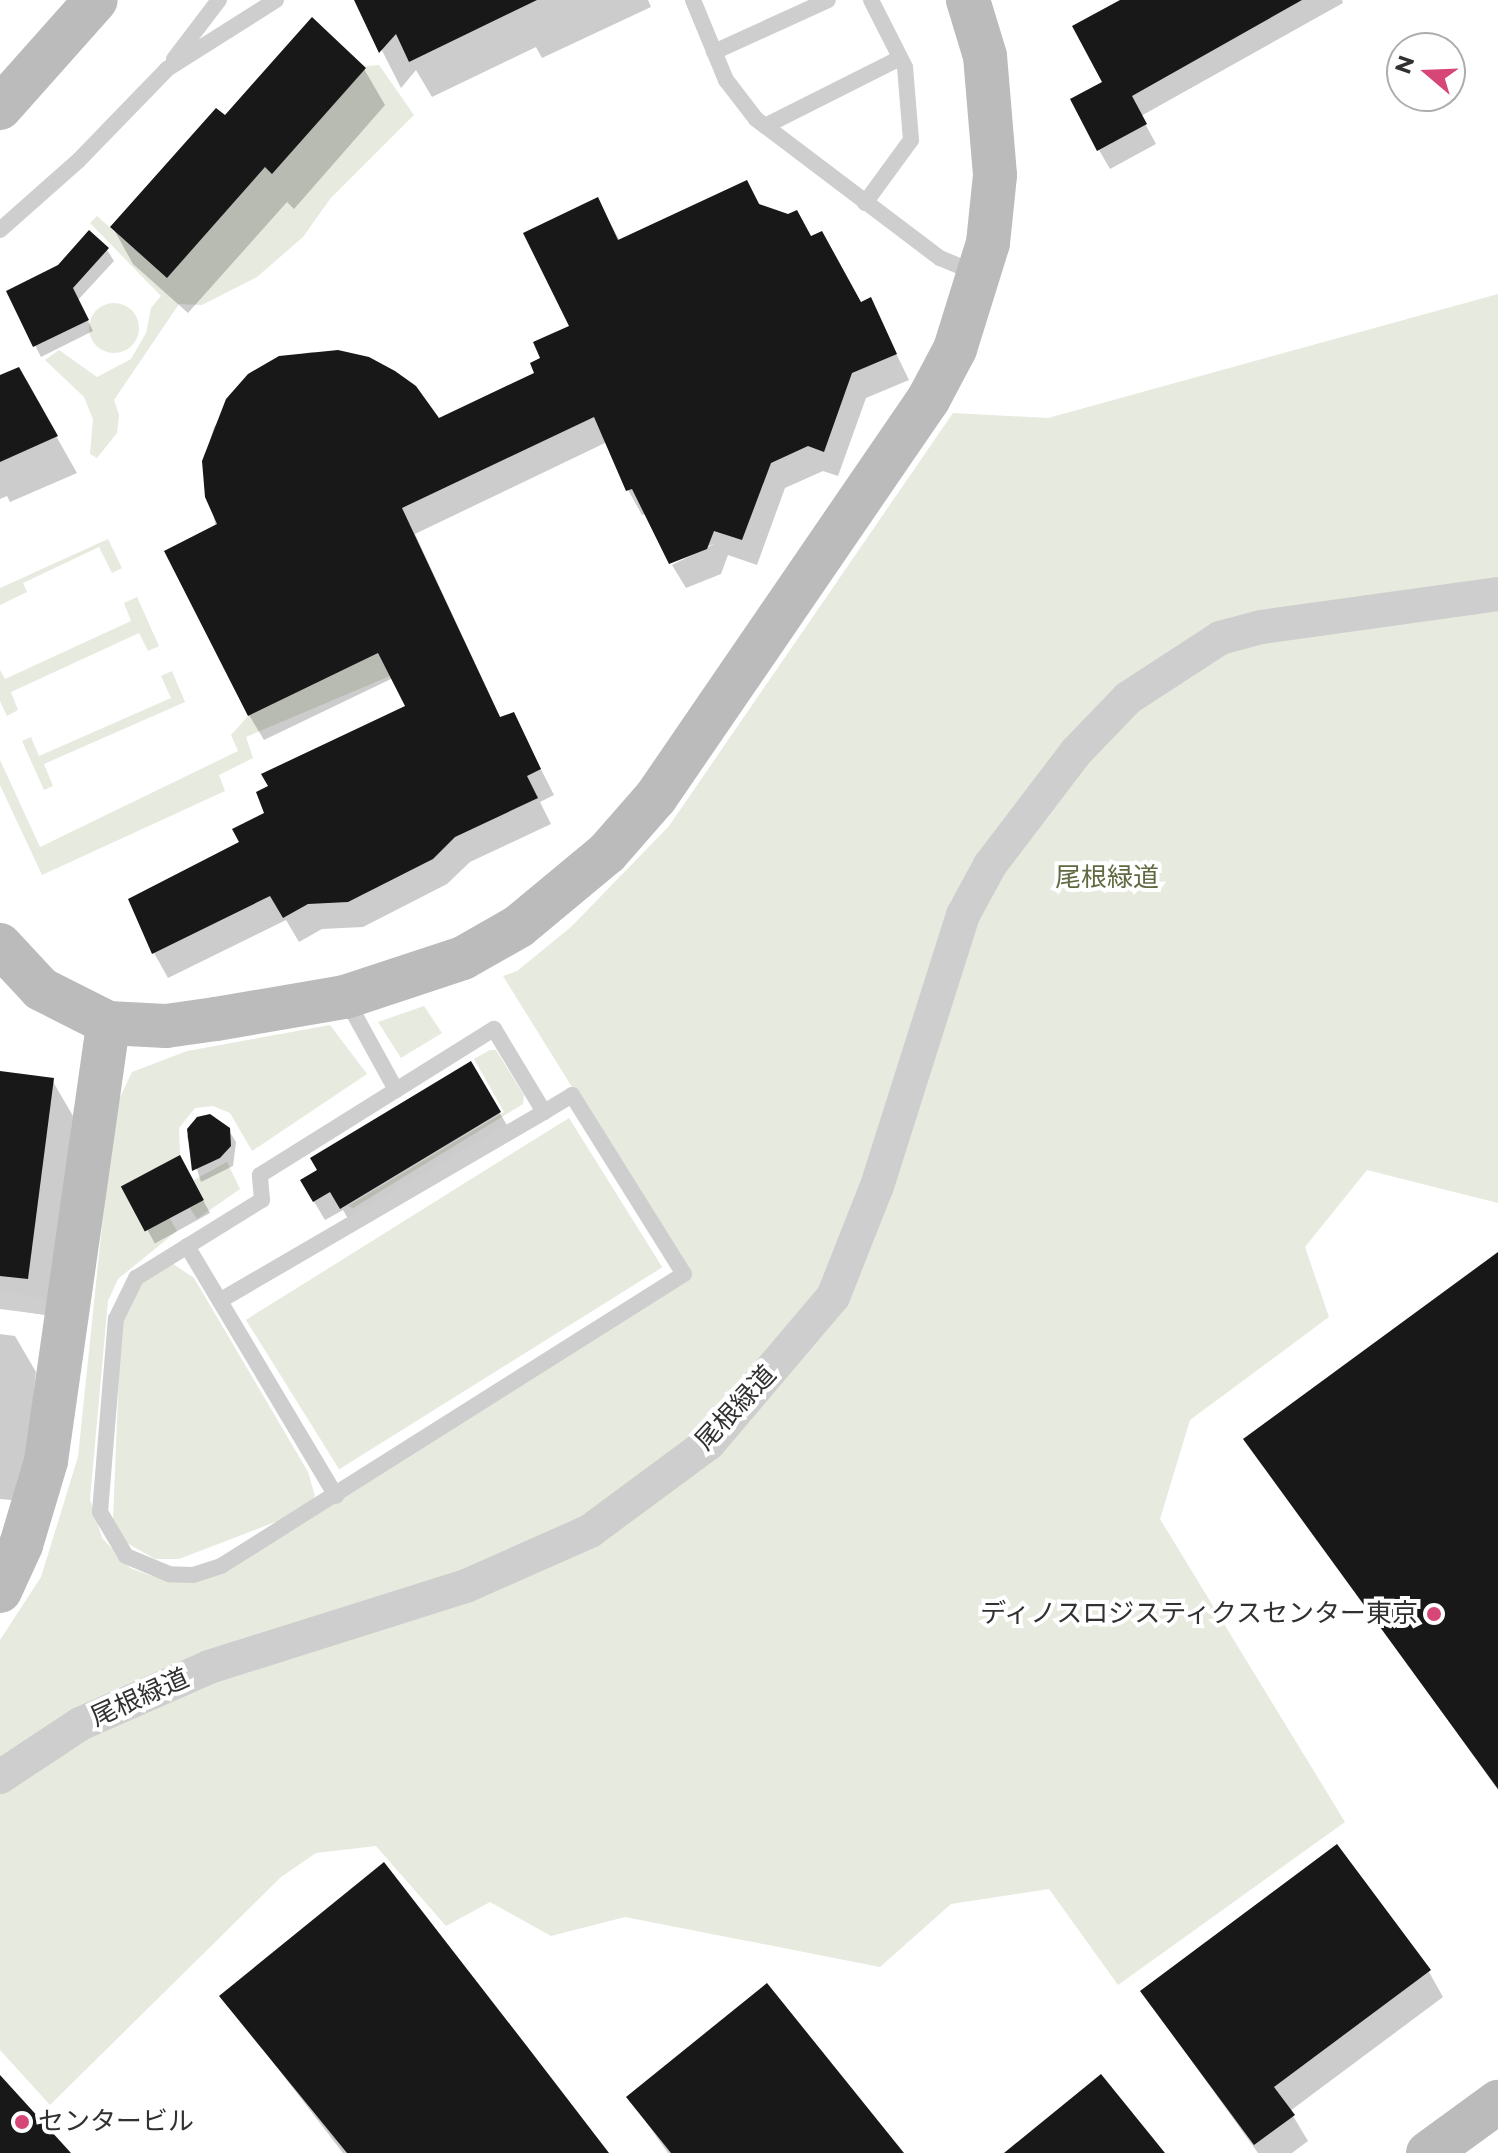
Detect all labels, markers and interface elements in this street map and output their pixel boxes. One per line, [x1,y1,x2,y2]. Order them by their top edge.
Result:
north arrow [1386,32,1466,112]
text: N [1389,52,1420,77]
park label: 尾根緑道 [1055,862,1159,894]
street label: 尾根緑道 [689,1359,783,1457]
place label: ディノスロジスティクスセンター東京 [976,1598,1418,1630]
marker: ディノスロジスティクスセンター東京 [1425,1605,1443,1623]
street label: 尾根緑道 [86,1663,194,1733]
place label: センタービル [38,2106,194,2138]
marker: センタービル [13,2113,31,2131]

